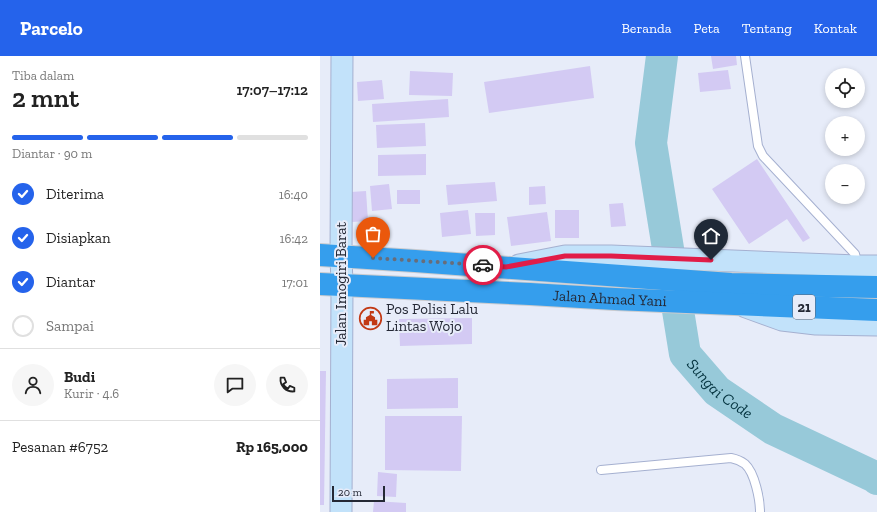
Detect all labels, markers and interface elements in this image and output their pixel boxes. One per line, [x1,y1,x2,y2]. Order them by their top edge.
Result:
text: Parcelo [20,17,83,40]
text: Beranda [621,20,672,37]
text: Peta [694,20,720,37]
text: Tentang [742,20,792,37]
text: Kontak [814,20,857,37]
text: Tiba dalam [12,68,74,83]
map controls [825,68,865,204]
button: locate [825,68,865,108]
text: 17:07–17:12 [237,81,308,99]
text: 2 mnt [12,82,79,114]
button: + [825,116,865,156]
text: Diantar · 90 m [12,146,92,161]
button: − [825,164,865,204]
icon: check [12,183,34,205]
text: Diterima [46,185,104,203]
text: 16:40 [279,187,308,202]
pin [356,217,390,258]
pin [694,219,728,260]
street label: Jalan Imogiri Barat [332,222,350,346]
icon: bag [362,223,384,245]
icon: home [700,225,722,247]
icon: check [12,227,34,249]
text: Disiapkan [46,229,111,247]
text: 16:42 [279,231,308,246]
courier [463,245,503,285]
icon: car [472,254,494,276]
icon: check [12,271,34,293]
text: Diantar [46,273,96,291]
text: 17:01 [282,275,308,290]
street label: Jalan Ahmad Yani [552,286,667,310]
road number: 21 [793,295,815,319]
place label: Pos Polisi Lalu Lintas Wojo [386,300,479,335]
public building icon: Pos Polisi Lalu Lintas Wojo [357,305,383,331]
text: Sampai [46,317,94,335]
water label: Sungai Code [683,355,757,423]
button: person [12,364,54,406]
button: chat [214,364,256,406]
button: phone [266,364,308,406]
text: Budi [64,368,95,386]
text: Kurir · 4.6 [64,386,119,401]
text: Pesanan #6752 [12,438,108,456]
text: Rp 165,000 [236,438,308,456]
scale bar [332,484,385,503]
text: 20 m [338,486,362,499]

